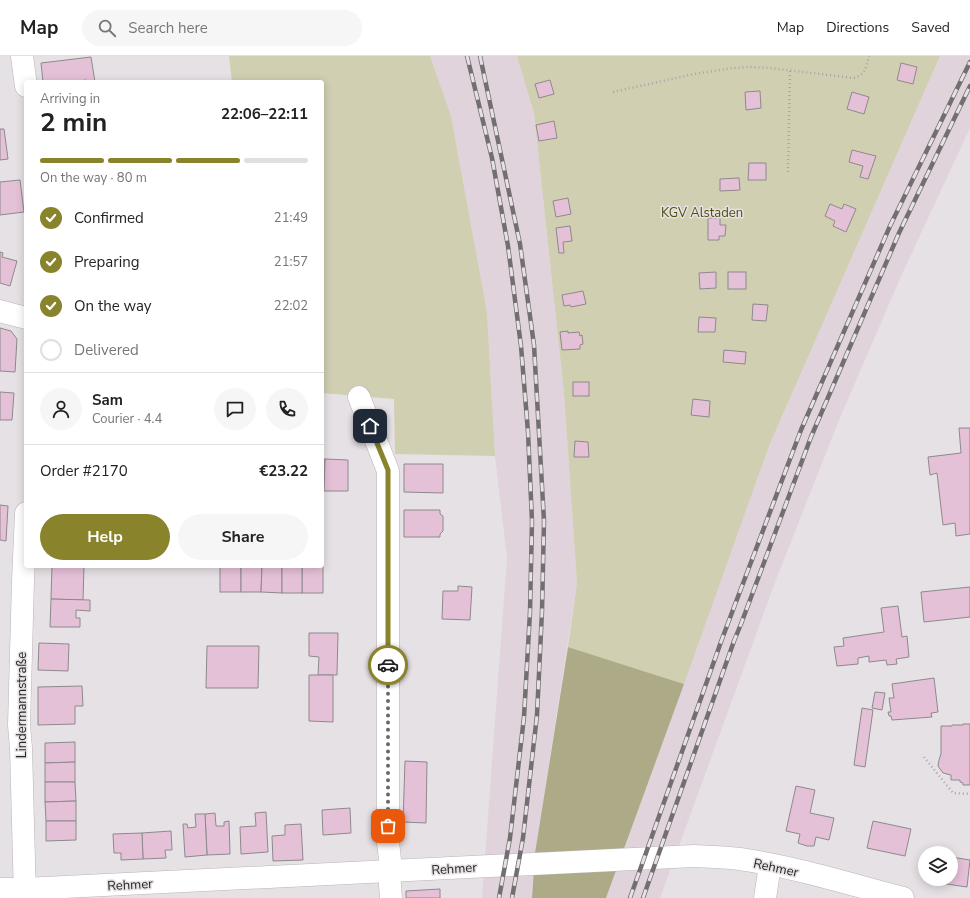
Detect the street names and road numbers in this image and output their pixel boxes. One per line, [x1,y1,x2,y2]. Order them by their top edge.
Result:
street label: Lindermannstraße [13,652,31,758]
street label: Rehmer [752,854,800,882]
street label: Rehmer [431,858,478,880]
street label: Rehmer [107,875,154,895]

